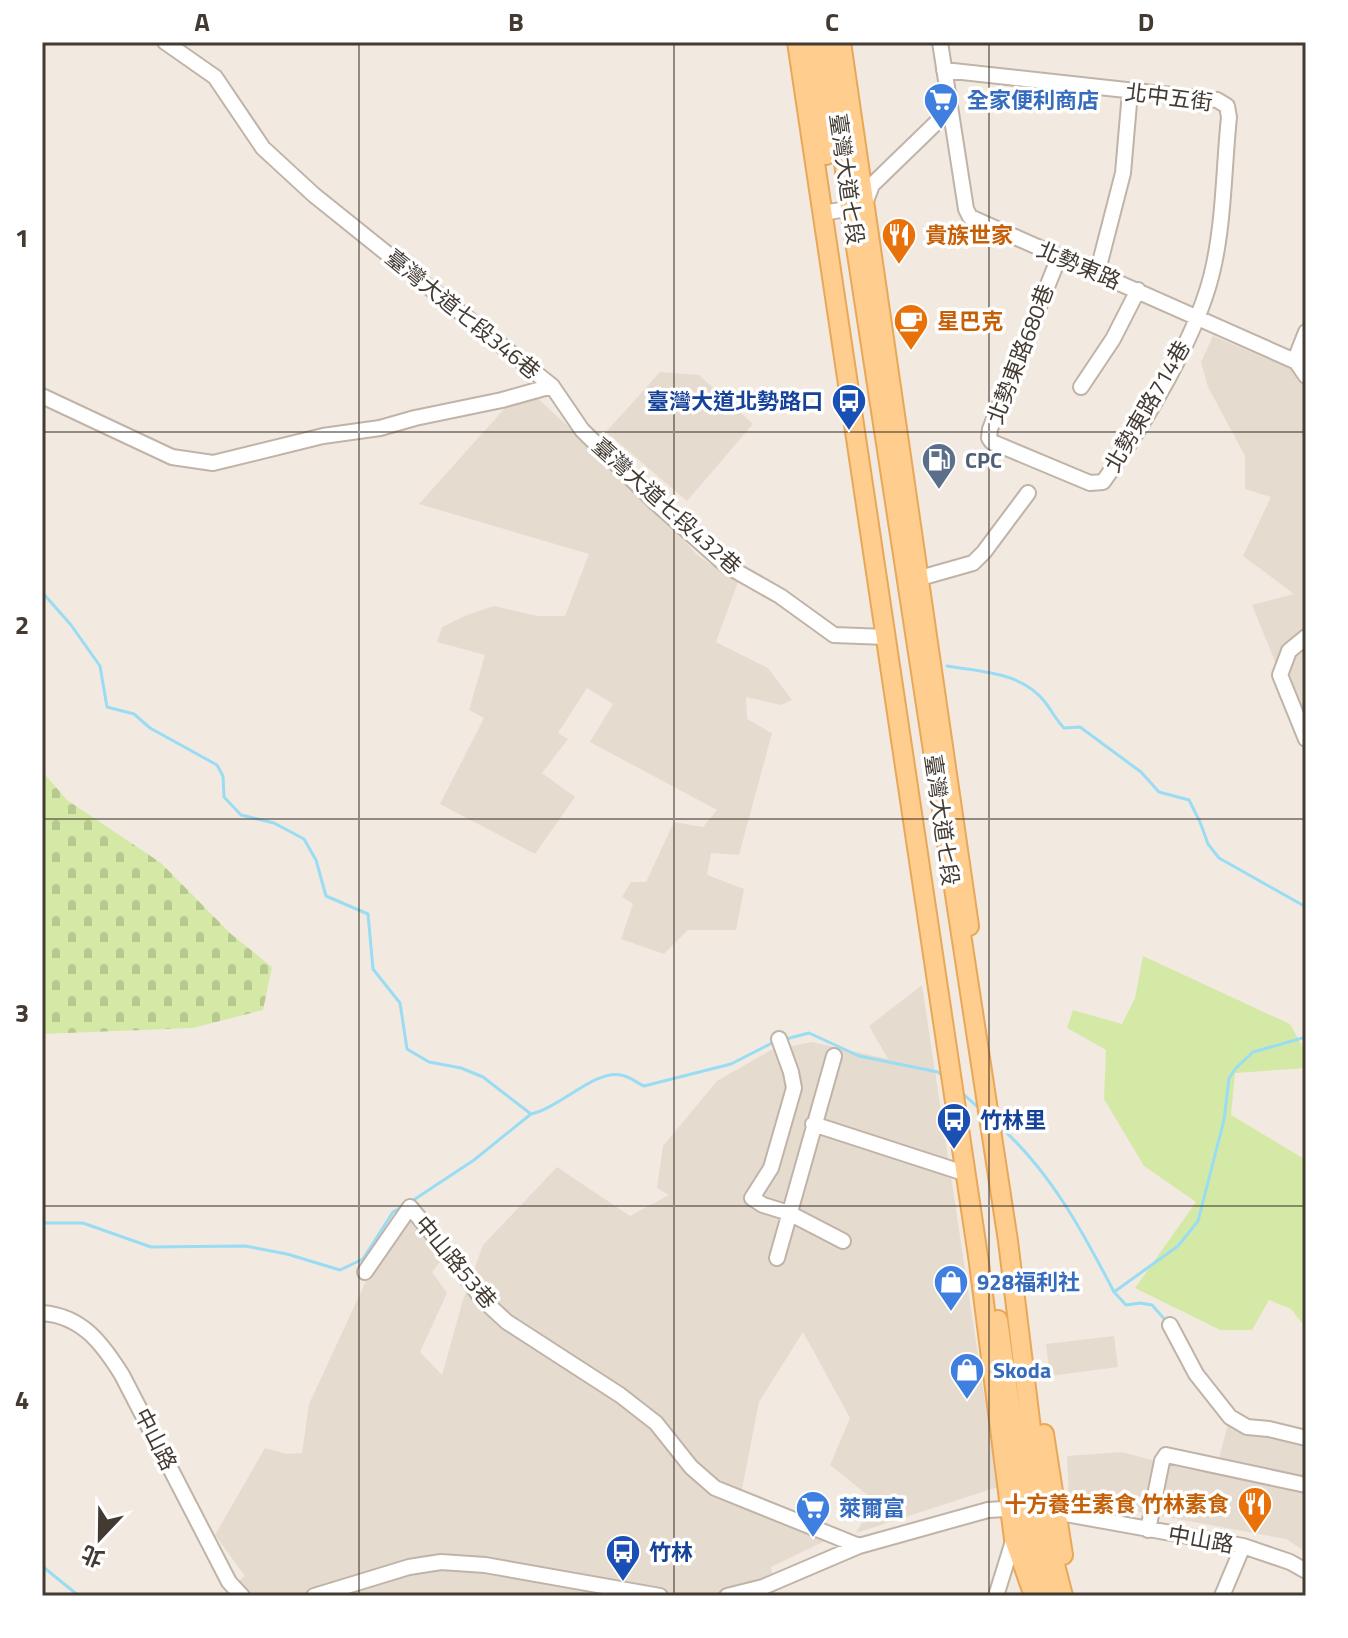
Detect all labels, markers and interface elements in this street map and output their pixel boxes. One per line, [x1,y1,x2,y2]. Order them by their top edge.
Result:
text: A [194,2,210,41]
text: B [508,2,524,41]
text: C [825,2,839,41]
text: D [1138,2,1154,41]
street label: 北中五街 [1123,75,1215,119]
supermarket icon: 全家便利商店 [922,81,960,131]
place label: 全家便利商店 [967,83,1099,117]
street label: 臺灣大道七段 [821,111,873,247]
restaurant icon: 貴族世家 [880,216,918,266]
text: 1 [15,218,29,257]
place label: 貴族世家 [925,218,1013,252]
street label: 北勢東路 [1032,232,1126,298]
street label: 臺灣大道七段346巷 [378,241,548,387]
street label: 北勢東路680巷 [978,279,1062,429]
cafe icon: 星巴克 [892,302,930,352]
place label: 星巴克 [937,304,1003,338]
street label: 北勢東路714巷 [1096,334,1198,478]
bus stop icon: 臺灣大道北勢路口 [830,382,868,432]
place label: 臺灣大道北勢路口 [647,384,823,418]
street label: 臺灣大道七段432巷 [585,429,749,583]
fuel station icon: CPC [920,441,958,491]
place label: CPC [965,443,1002,477]
text: 2 [15,605,29,644]
street label: 臺灣大道七段 [916,752,968,888]
text: 3 [15,993,29,1032]
bus stop icon: 竹林里 [935,1101,973,1151]
place label: 竹林里 [980,1103,1046,1137]
street label: 中山路53巷 [407,1208,505,1316]
shop icon: 928福利社 [932,1263,970,1313]
place label: 928福利社 [977,1265,1080,1299]
shop icon: Skoda [948,1351,986,1401]
place label: Skoda [993,1353,1051,1387]
text: 4 [15,1380,29,1419]
street label: 中山路 [126,1402,186,1476]
restaurant icon: 十方養生素食 竹林素食 [1236,1485,1274,1535]
place label: 十方養生素食 竹林素食 [1004,1487,1229,1521]
supermarket icon: 萊爾富 [794,1489,832,1539]
place label: 萊爾富 [839,1491,905,1525]
north arrow [60,1498,140,1578]
street label: 中山路 [1166,1517,1236,1561]
bus stop icon: 竹林 [604,1533,642,1583]
place label: 竹林 [649,1535,693,1569]
text: 北 [76,1537,109,1576]

